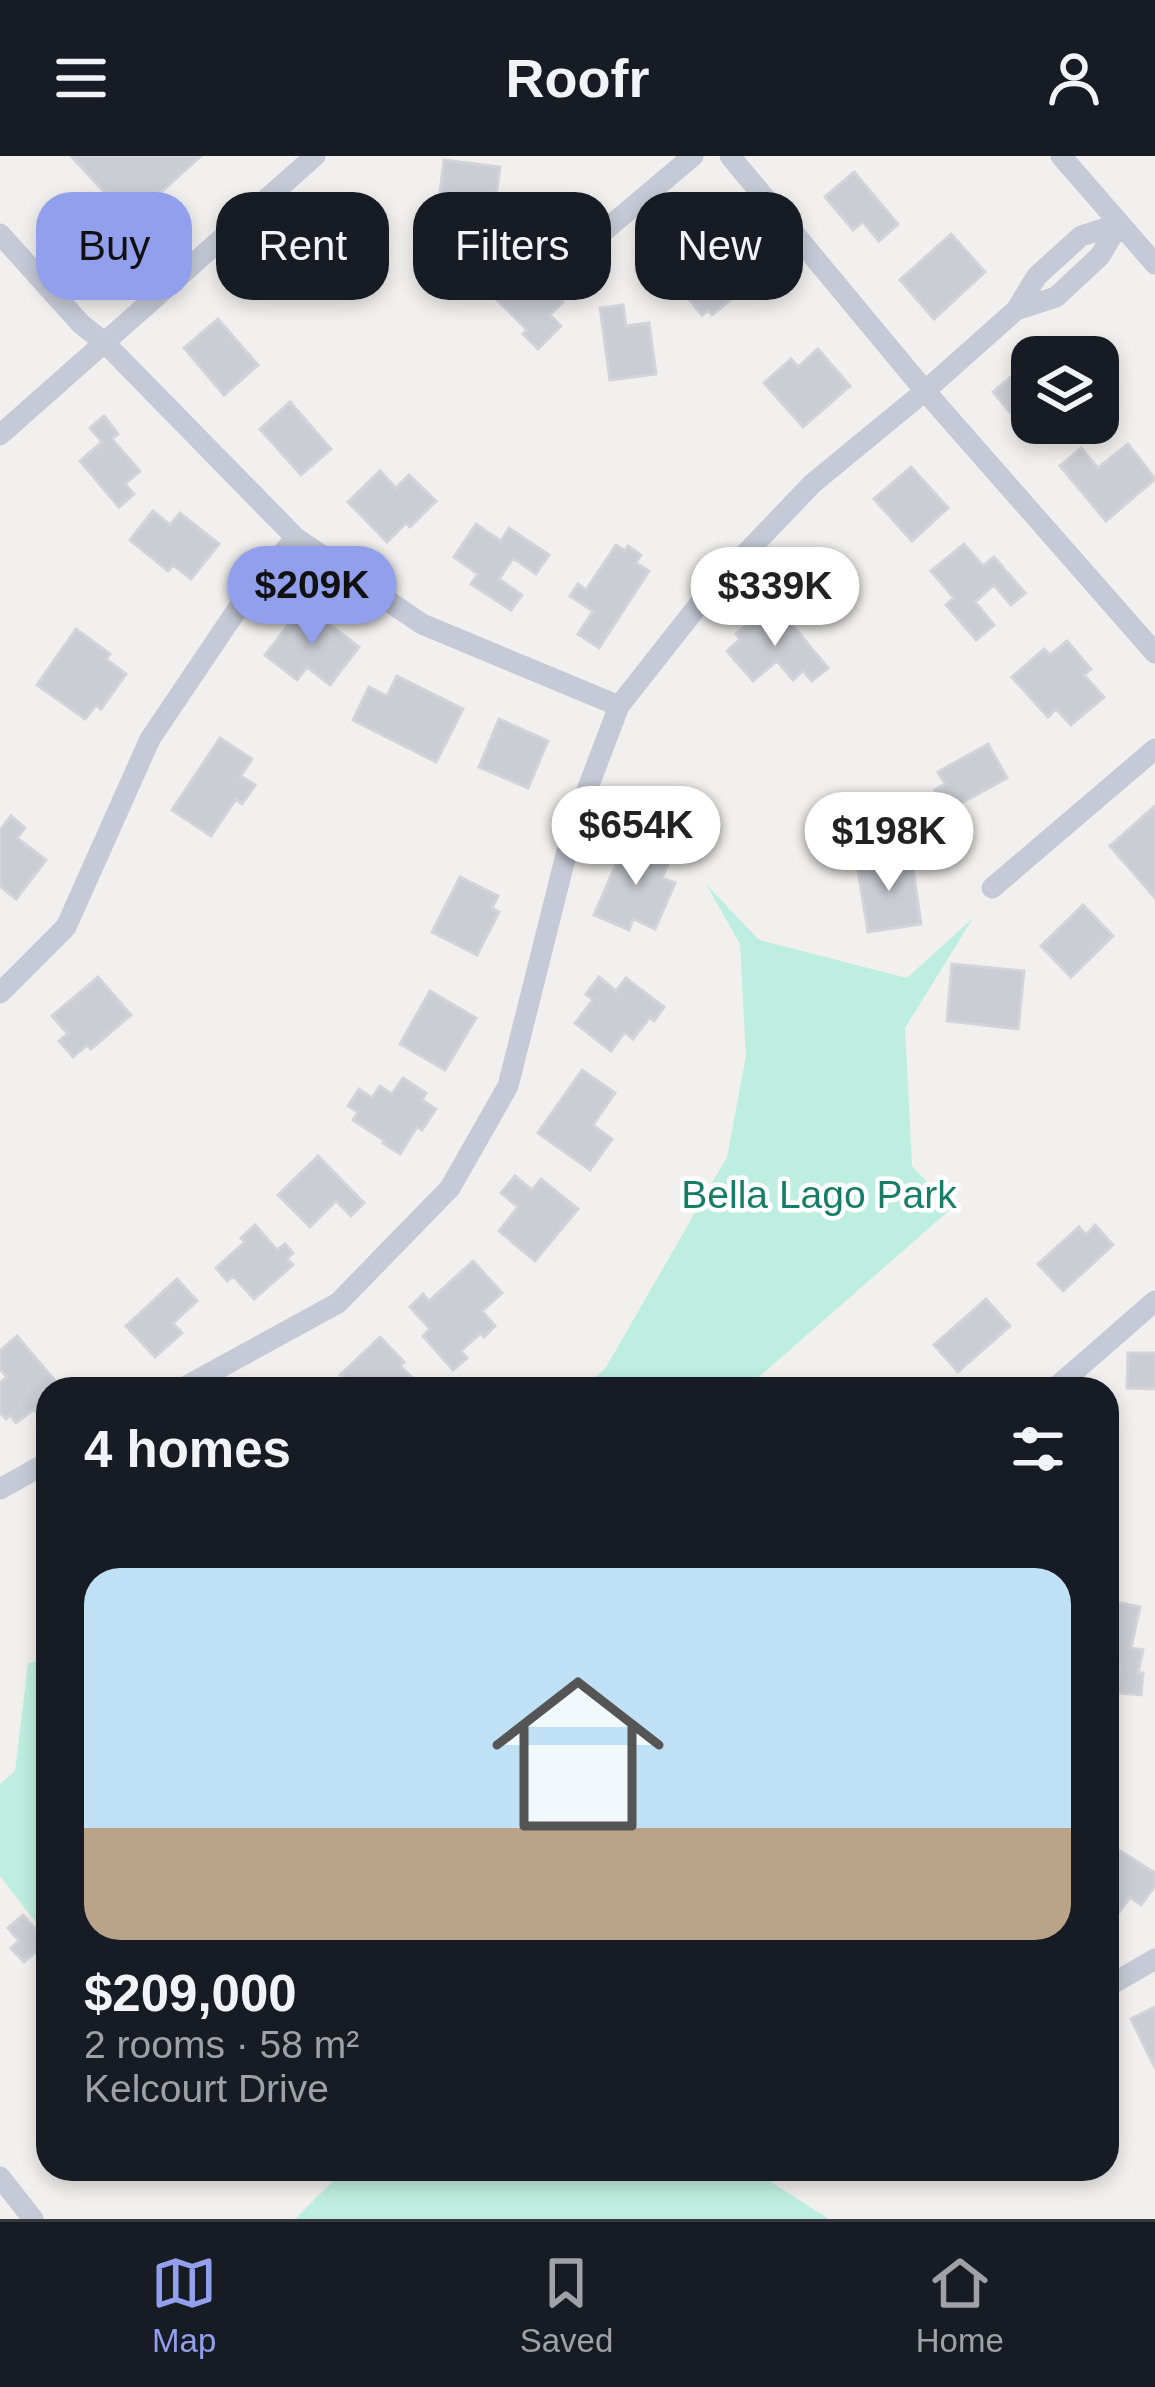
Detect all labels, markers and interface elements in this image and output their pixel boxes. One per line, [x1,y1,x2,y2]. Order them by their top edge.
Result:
icon: menu [48,45,114,111]
icon: person [1041,45,1107,111]
text: Roofr [506,48,649,108]
chip: Buy [36,192,192,300]
chip: Rent [216,192,389,300]
chip: Filters [413,192,611,300]
chip: New [635,192,803,300]
map controls [1011,336,1119,444]
button: layers [1011,336,1119,444]
pin: $209K [228,546,396,648]
pin: $339K [691,547,859,649]
text: $209K [255,563,369,606]
text: $339K [718,564,832,607]
pin: $654K [552,786,720,888]
pin: $198K [805,792,973,894]
text: $654K [579,803,693,846]
text: $198K [832,809,946,852]
park label: Bella Lago Park [681,1173,957,1216]
icon: filters [1005,1416,1071,1482]
text: 4 homes [84,1421,291,1478]
icon: home [470,1646,686,1862]
text: $209,000 [84,1965,297,2022]
text: 2 rooms · 58 m² [84,2023,359,2066]
text: Kelcourt Drive [84,2067,329,2110]
tab: Map [151,2250,217,2360]
tab: Saved [520,2250,613,2360]
tab: Home [916,2250,1004,2360]

